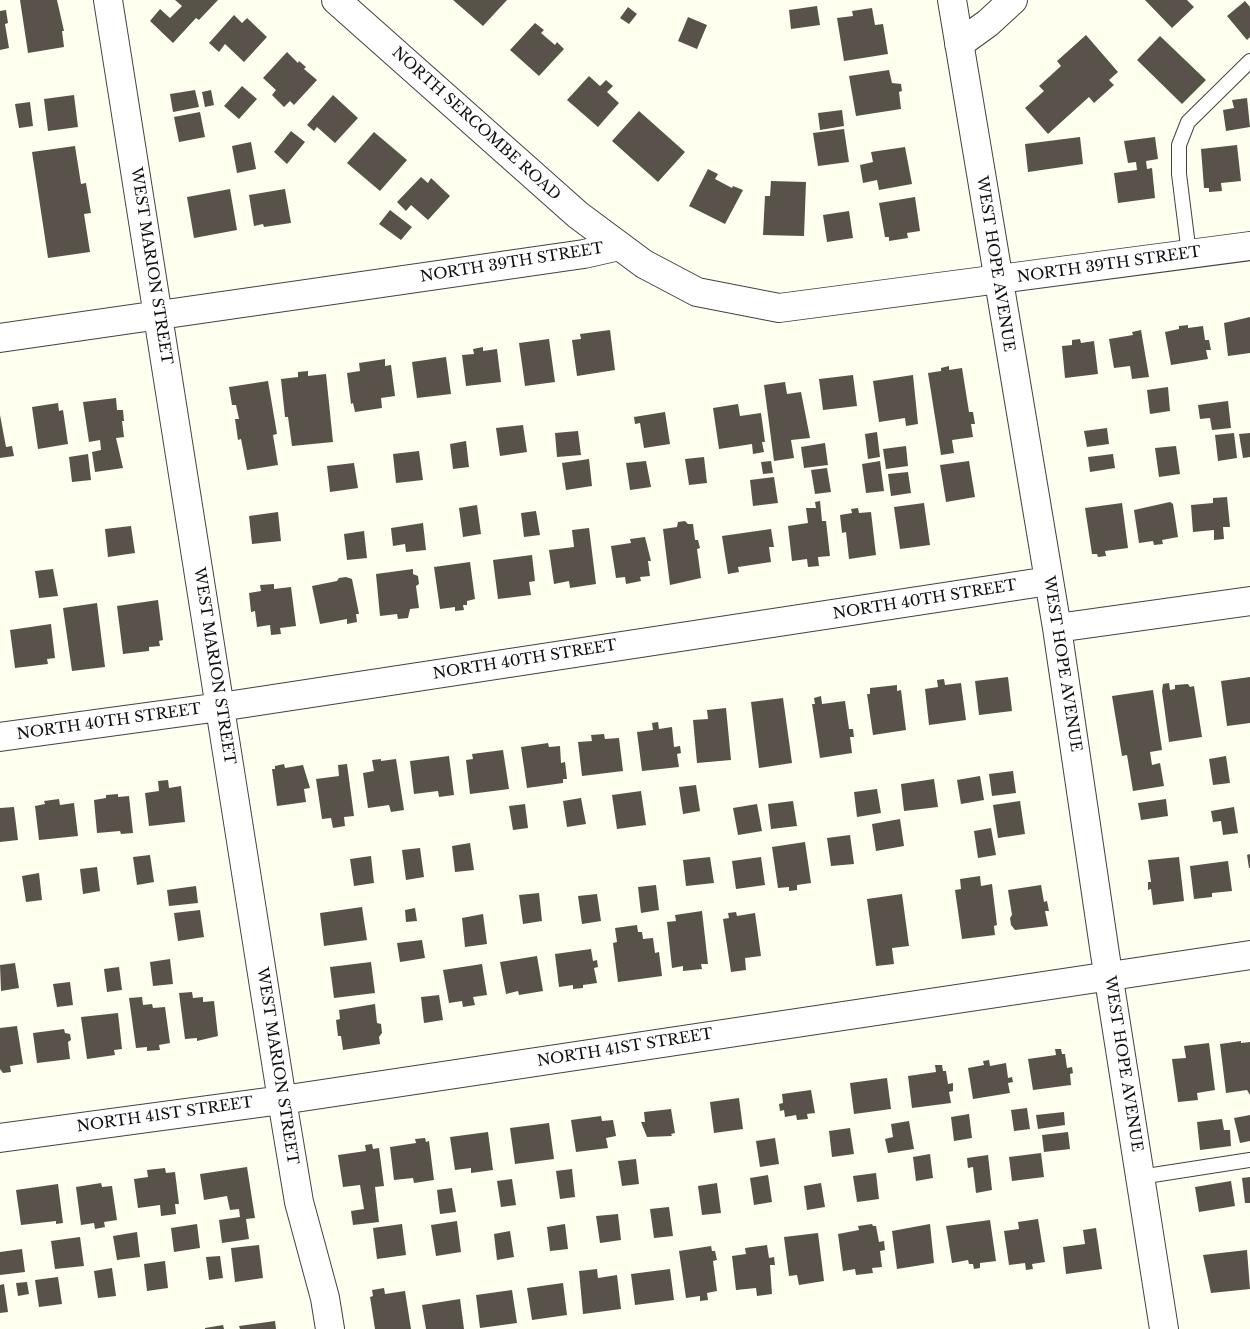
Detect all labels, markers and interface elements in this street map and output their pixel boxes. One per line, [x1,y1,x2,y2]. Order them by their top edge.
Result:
street label: NORTH SERCOMBE ROAD [388,44,564,204]
street label: WEST MARION STREET [127,166,175,366]
street label: WEST HOPE AVENUE [972,175,1018,353]
street label: NORTH 39TH STREET [419,240,605,286]
street label: NORTH 39TH STREET [1016,243,1202,287]
street label: WEST MARION STREET [190,566,238,766]
street label: WEST HOPE AVENUE [1039,575,1085,753]
street label: NORTH 40TH STREET [832,577,1018,623]
street label: NORTH 40TH STREET [432,637,618,683]
street label: NORTH 40TH STREET [16,700,202,744]
street label: WEST MARION STREET [253,966,301,1166]
street label: WEST HOPE AVENUE [1100,975,1146,1153]
street label: NORTH 41ST STREET [536,1025,714,1071]
street label: NORTH 41ST STREET [76,1094,254,1136]

